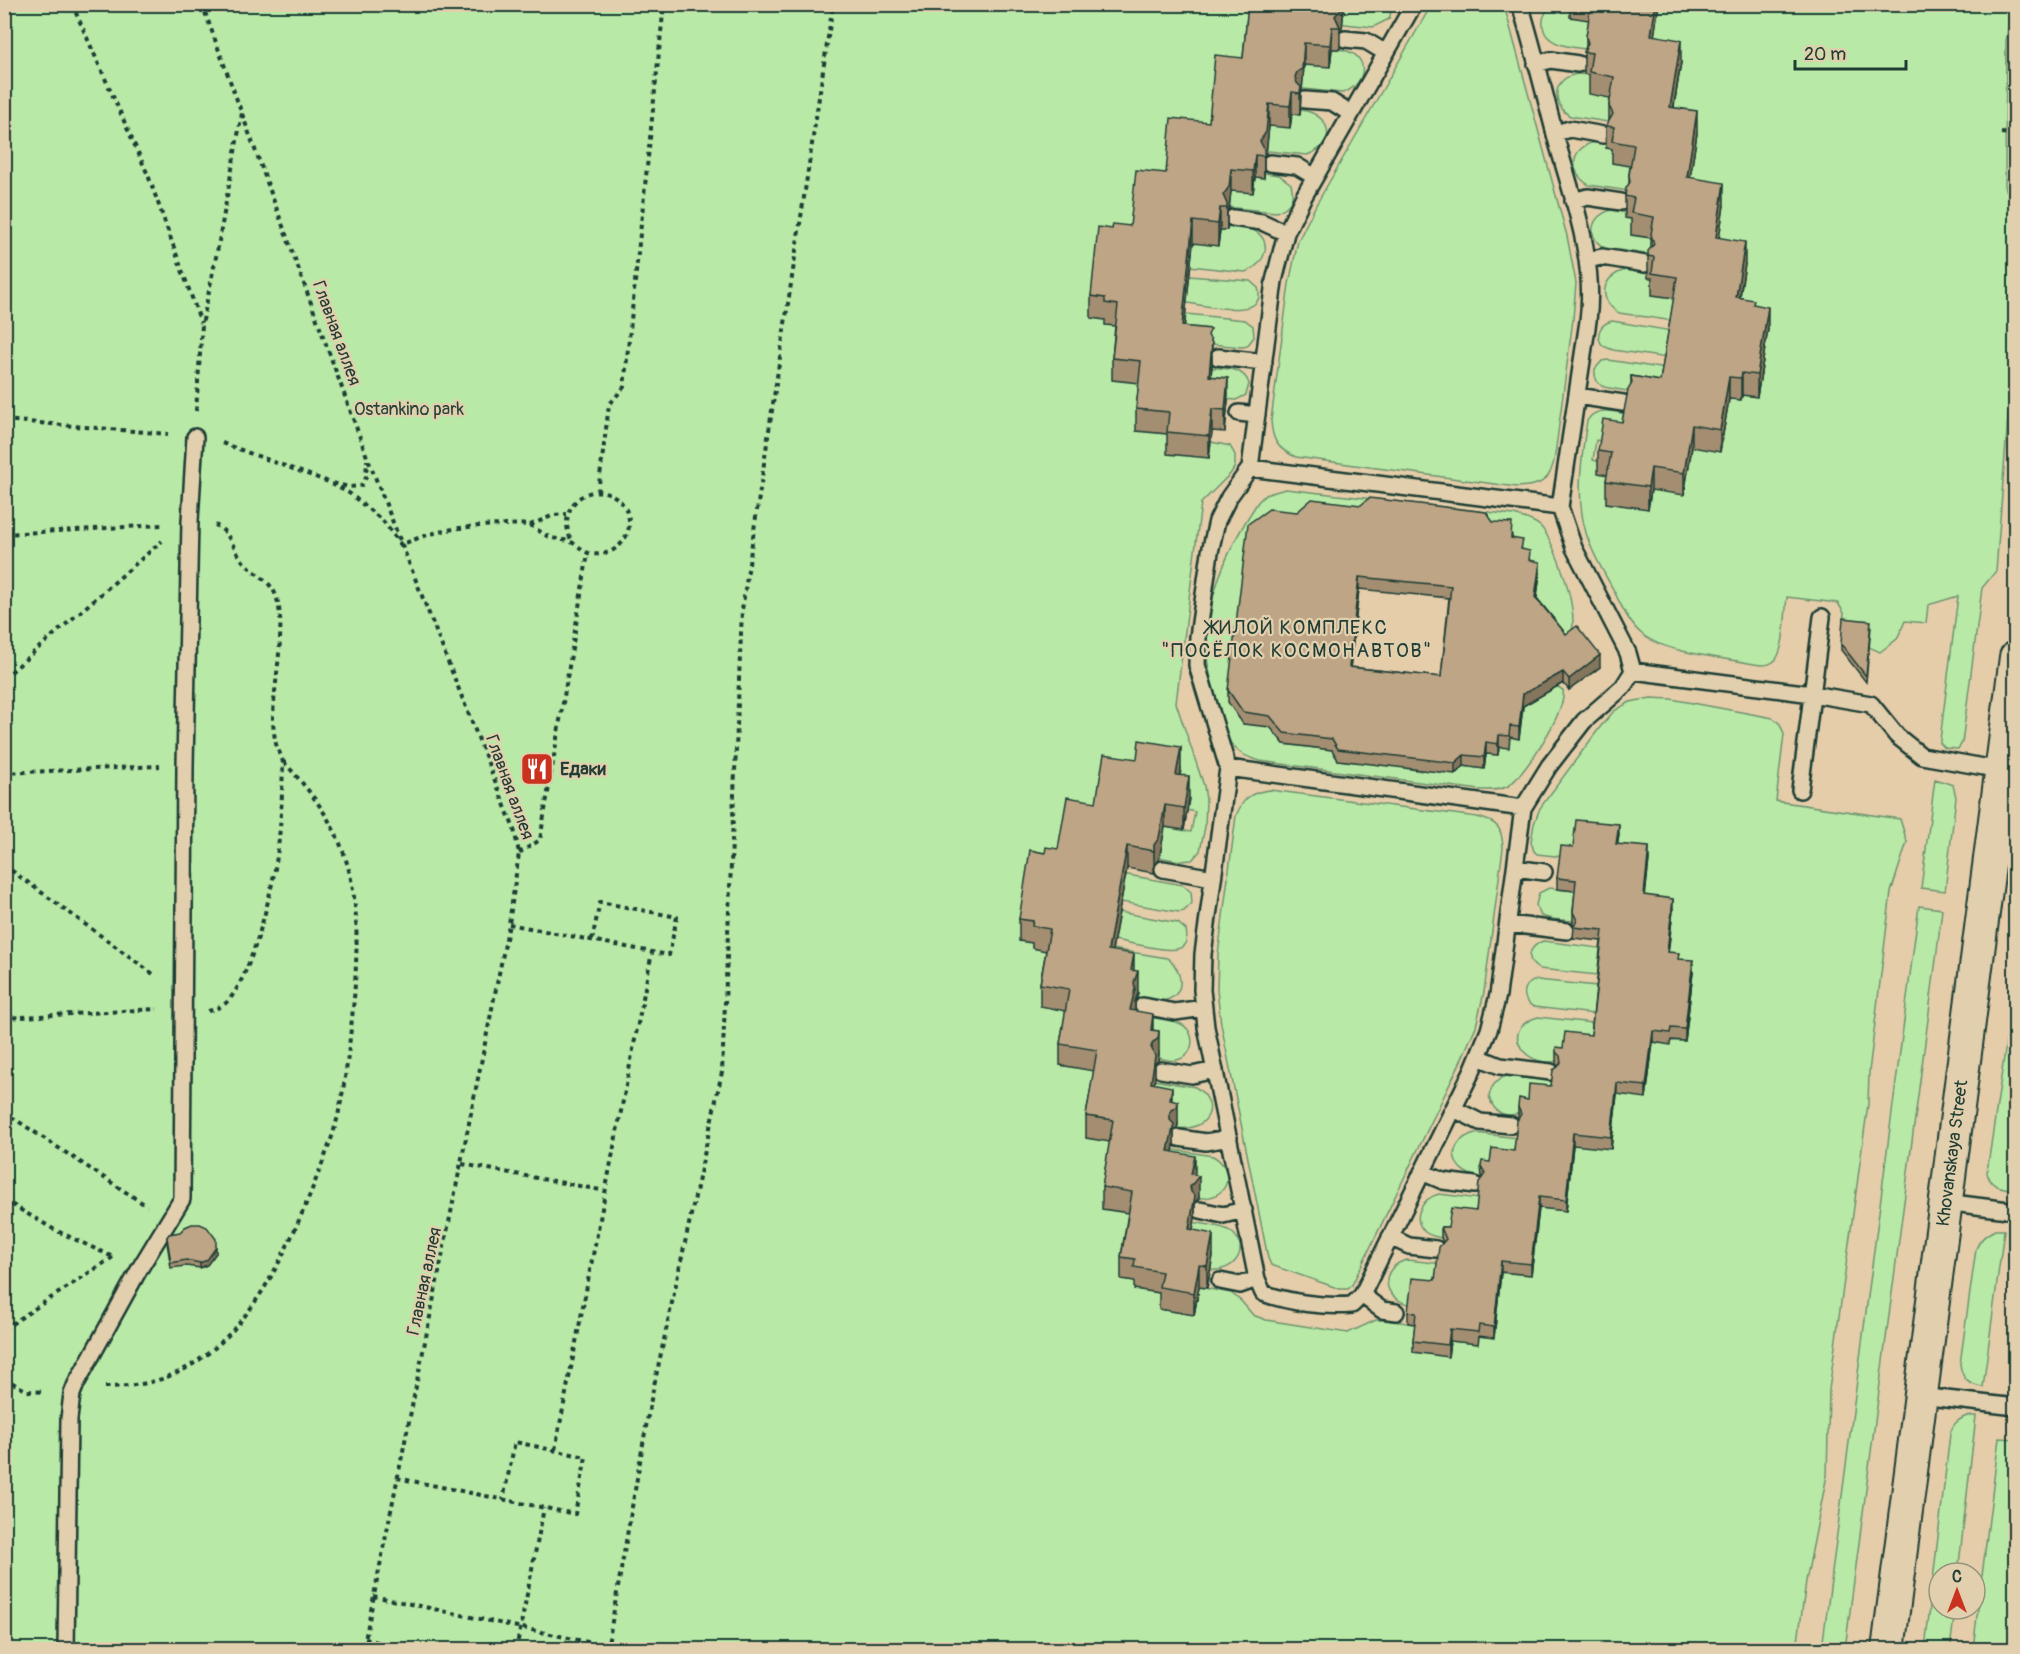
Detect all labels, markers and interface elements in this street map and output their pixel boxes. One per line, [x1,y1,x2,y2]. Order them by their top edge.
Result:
scale bar [1795,33,1906,71]
text: 20 m [1804,43,1846,66]
street label: Главная аллея [307,278,366,389]
park label: Ostankino park [354,398,465,421]
district label: ЖИЛОЙ КОМПЛЕКС "ПОСЁЛОК КОСМОНАВТОВ" [1161,615,1433,663]
street label: Главная аллея [480,732,539,843]
restaurant icon: Едаки [519,751,555,787]
place label: Едаки [560,758,606,781]
street label: Khovanskaya Street [1932,1078,1973,1228]
street label: Главная аллея [402,1225,447,1337]
north arrow [1927,1561,1987,1621]
text: С [1952,1567,1962,1587]

